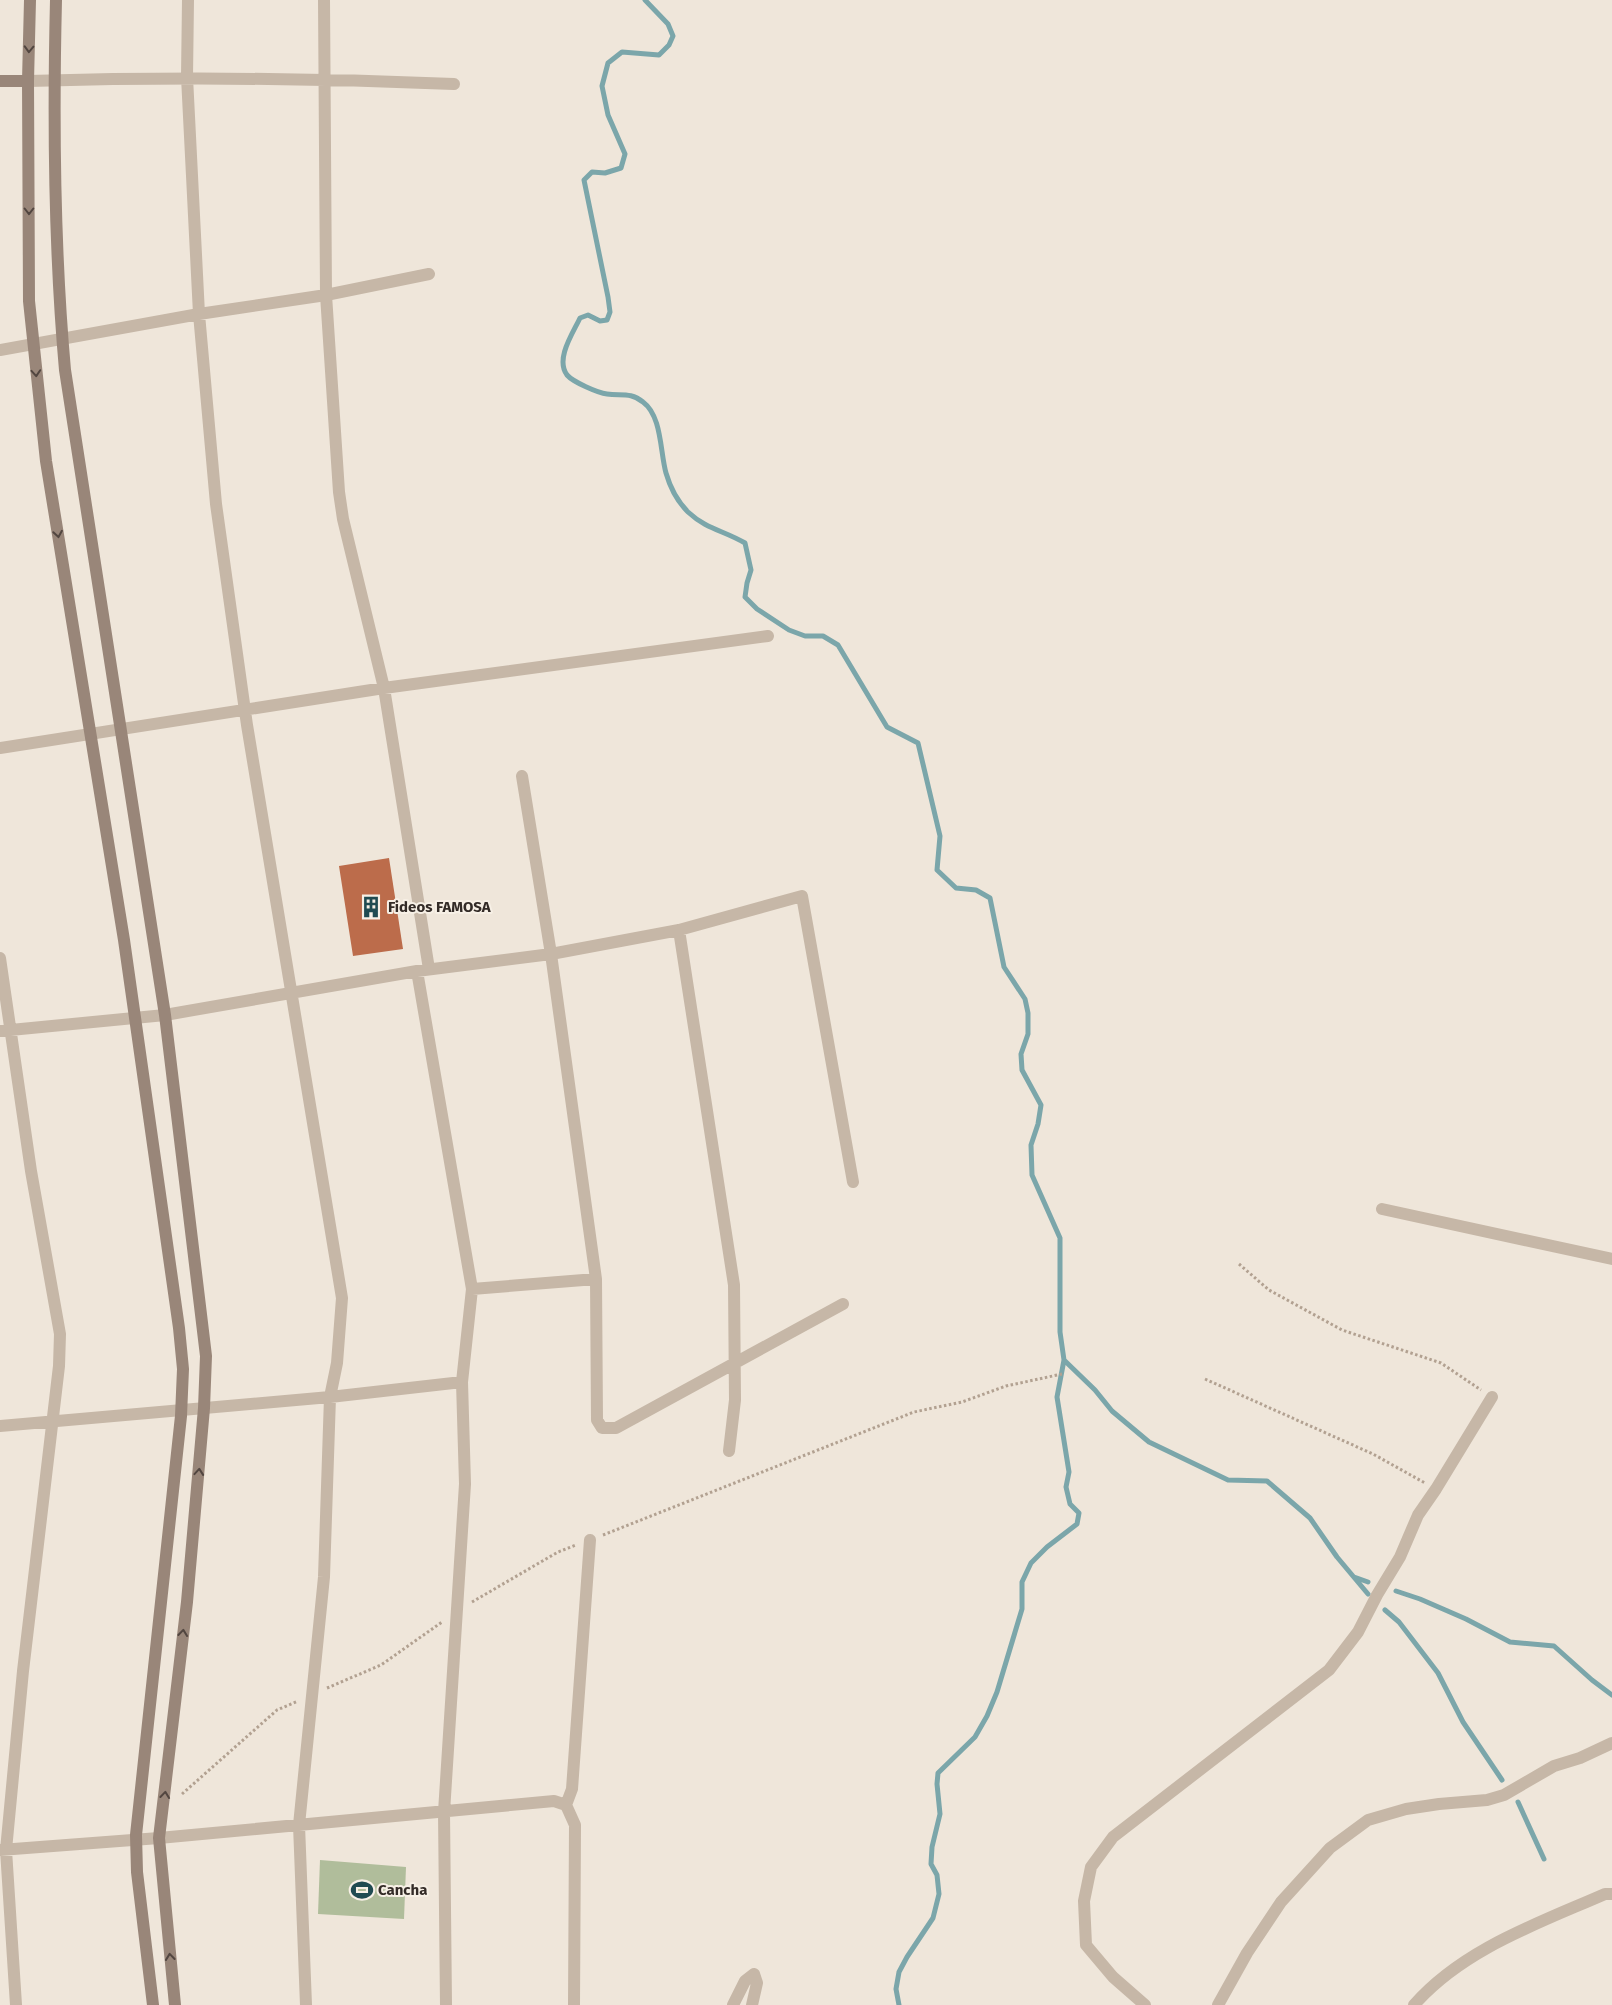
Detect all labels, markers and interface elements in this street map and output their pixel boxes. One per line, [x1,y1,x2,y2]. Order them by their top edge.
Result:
one-way arrow [23,45,34,53]
one-way arrow [24,208,34,215]
one-way arrow [31,370,42,378]
one-way arrow [52,530,62,539]
building icon: Fideos FAMOSA [358,894,384,920]
place label: Fideos FAMOSA [388,898,492,916]
one-way arrow [193,1467,204,1475]
one-way arrow [177,1629,188,1637]
one-way arrow [159,1791,170,1799]
sports icon: Cancha [349,1877,375,1903]
place label: Cancha [378,1881,427,1899]
one-way arrow [165,1952,176,1960]

